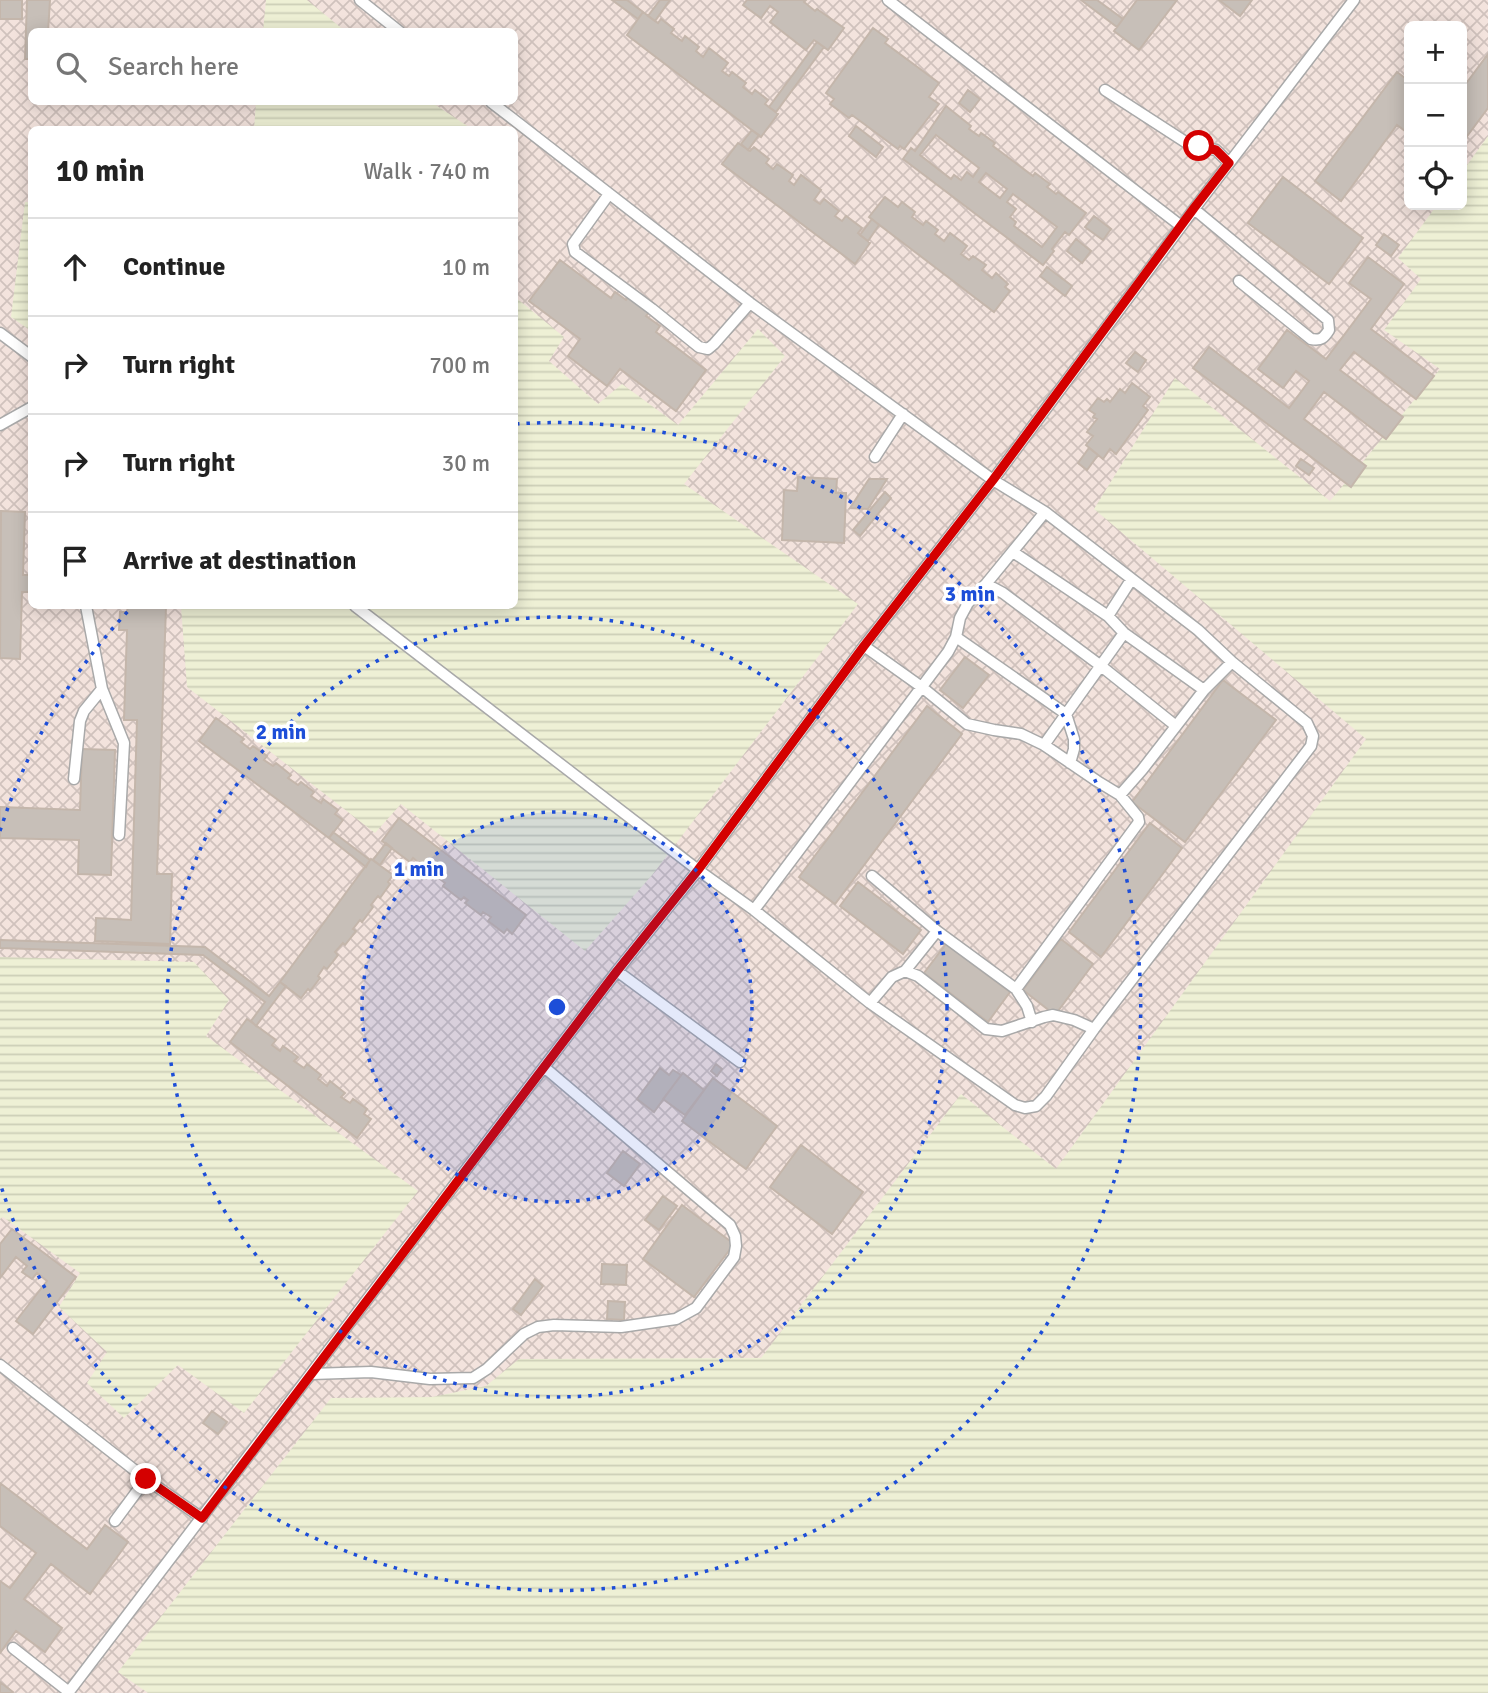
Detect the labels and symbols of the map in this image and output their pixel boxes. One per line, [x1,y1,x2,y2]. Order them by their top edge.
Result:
route start [1183,130,1214,161]
text: 3 min [945,581,995,607]
text: 2 min [256,719,306,745]
text: 1 min [394,856,444,882]
centre of rings [545,995,569,1019]
route end [130,1463,161,1494]

